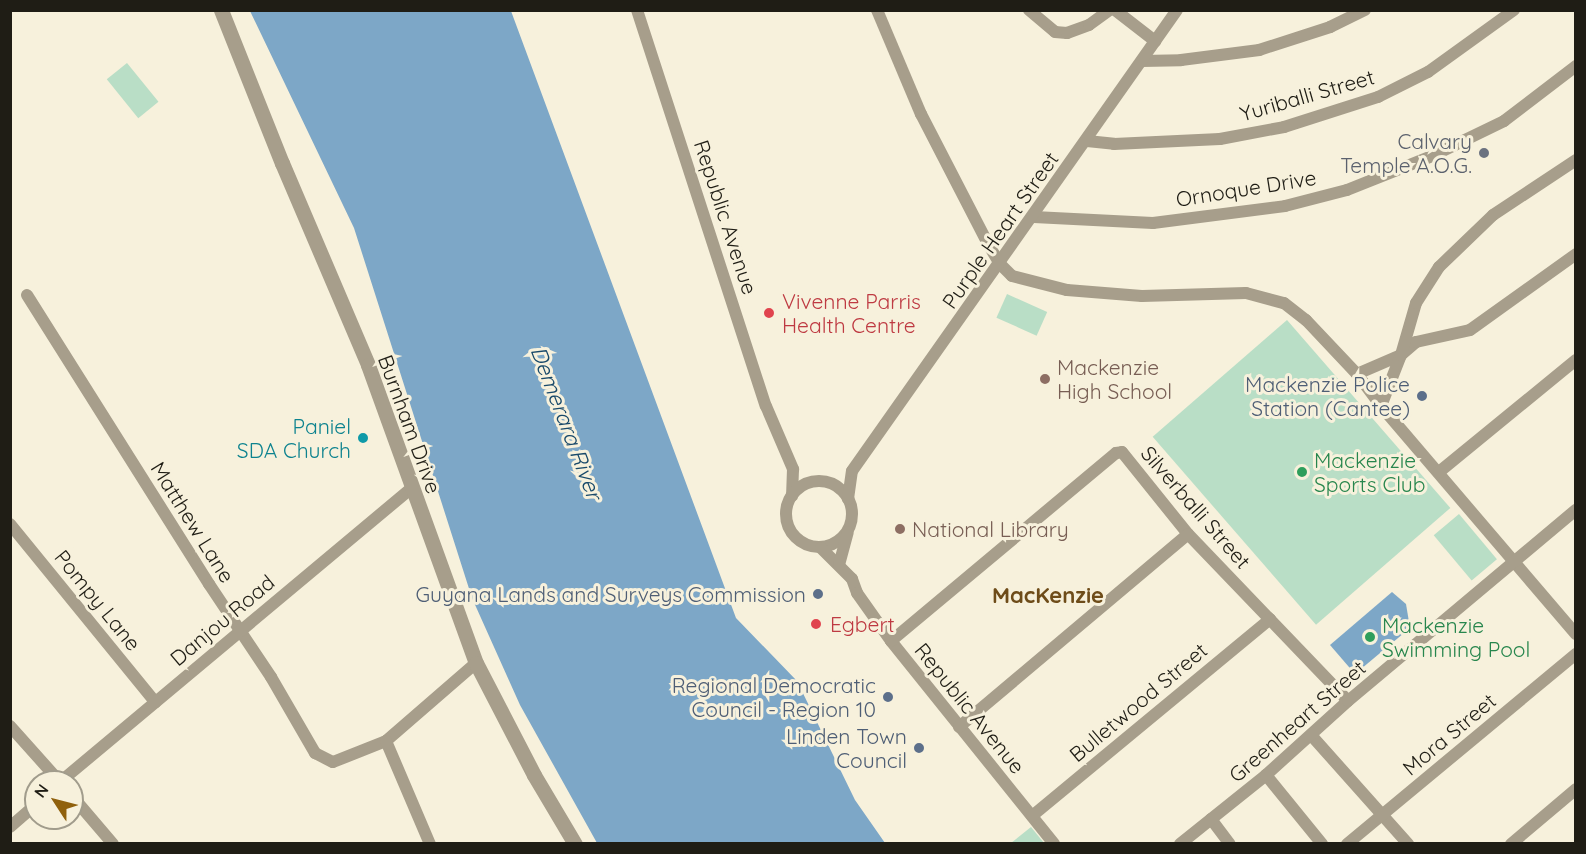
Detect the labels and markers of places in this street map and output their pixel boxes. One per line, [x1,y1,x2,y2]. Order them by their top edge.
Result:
place label: Calvary Temple A.O.G. [1340,128,1472,178]
marker: Calvary Temple A.O.G. [1477,146,1491,160]
place label: Vivenne Parris Health Centre [782,288,921,338]
marker: Vivenne Parris Health Centre [760,304,778,322]
place label: Mackenzie High School [1057,354,1172,404]
place label: Mackenzie Police Station (Cantee) [1245,371,1410,421]
marker: Mackenzie High School [1038,372,1052,386]
marker: Mackenzie Police Station (Cantee) [1415,389,1429,403]
place label: Paniel SDA Church [237,413,351,463]
marker: Paniel SDA Church [356,431,370,445]
place label: Mackenzie Sports Club [1314,447,1426,497]
marker: Mackenzie Sports Club [1295,465,1309,479]
place label: National Library [912,516,1069,542]
marker: National Library [893,522,907,536]
place label: Guyana Lands and Surveys Commission [415,581,806,607]
marker: Guyana Lands and Surveys Commission [811,587,825,601]
place label: Egbert [830,611,895,637]
place label: Mackenzie Swimming Pool [1382,612,1530,662]
marker: Egbert [807,615,825,633]
marker: Mackenzie Swimming Pool [1363,630,1377,644]
place label: Regional Democratic Council - Region 10 [672,672,876,722]
marker: Regional Democratic Council - Region 10 [881,690,895,704]
place label: Linden Town Council [786,723,907,773]
marker: Linden Town Council [912,741,926,755]

